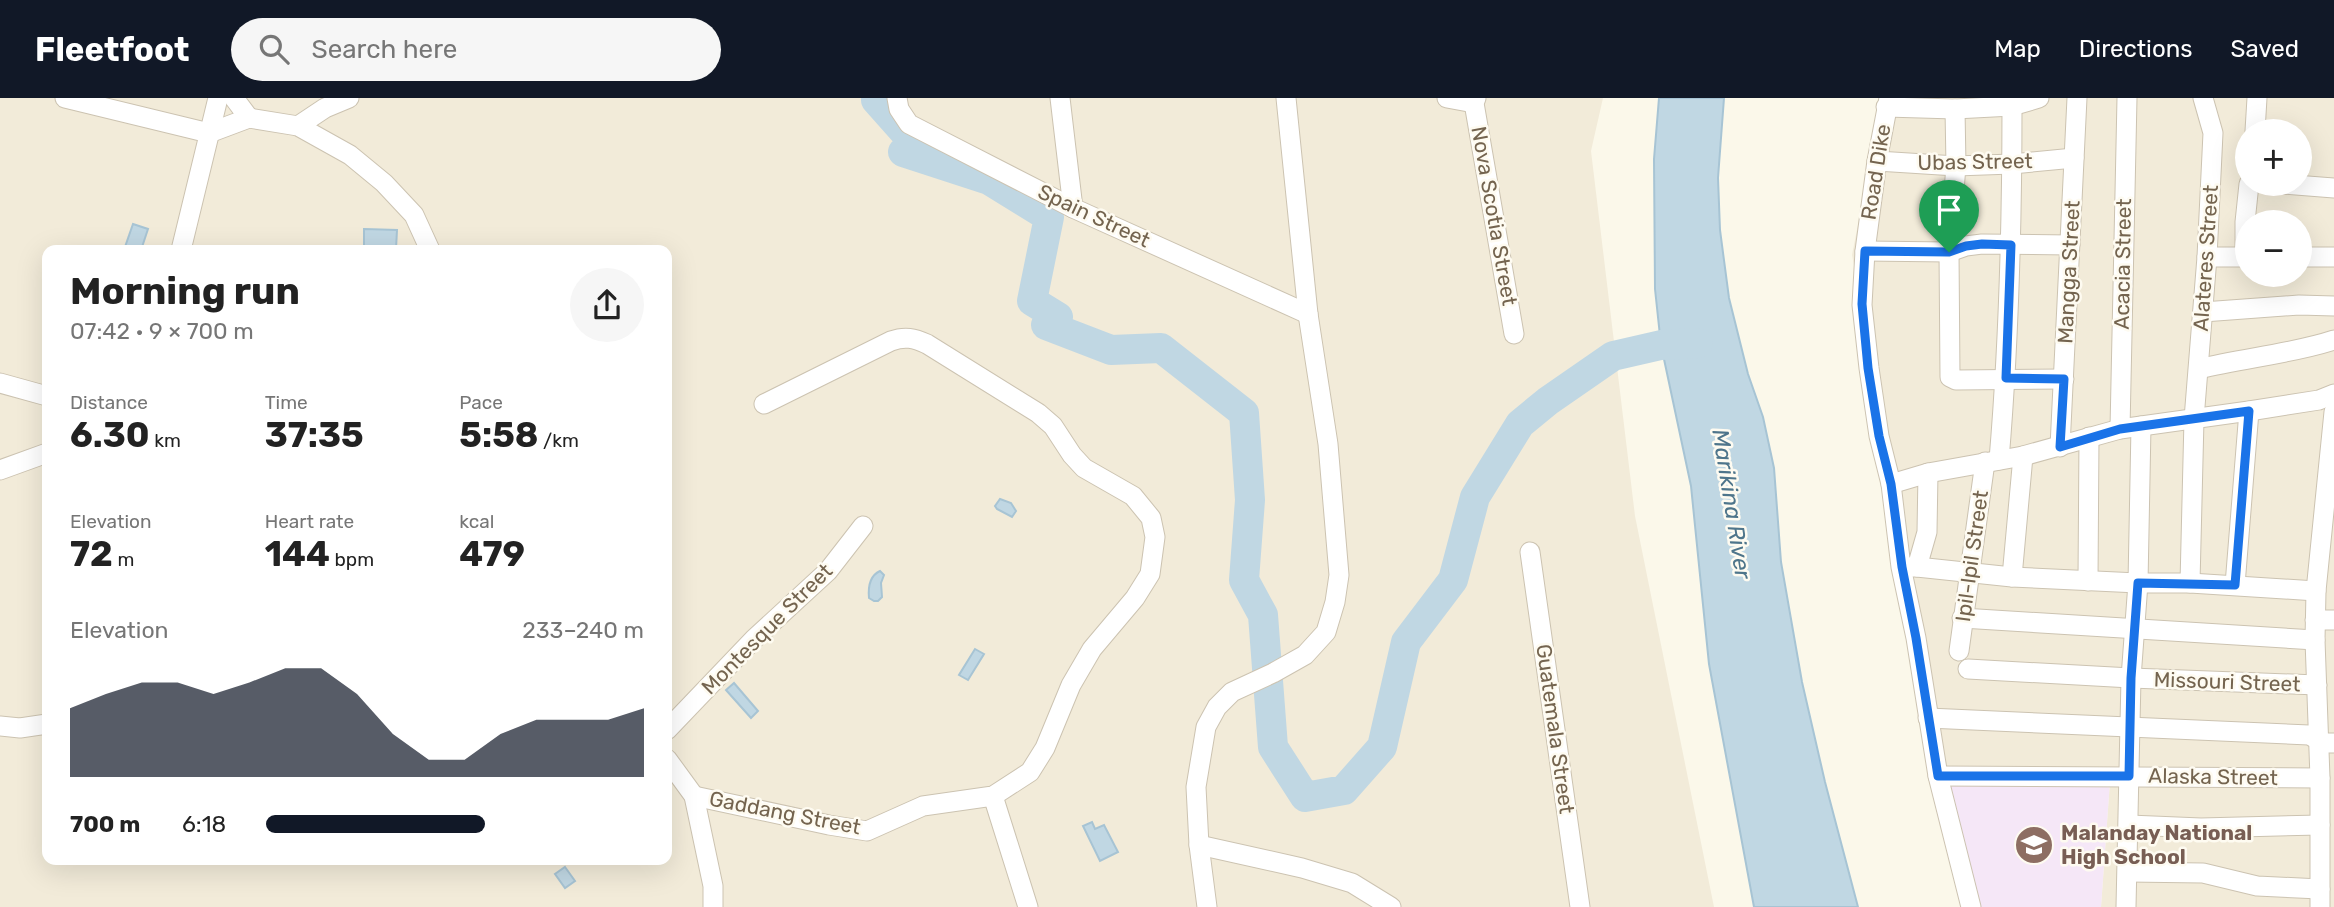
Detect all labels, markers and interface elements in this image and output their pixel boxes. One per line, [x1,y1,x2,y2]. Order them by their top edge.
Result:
search box [231,18,721,81]
text: Fleetfoot [35,30,189,69]
icon: search [255,30,293,68]
text: Search here [311,34,457,65]
text: Map [1994,35,2041,63]
text: Directions [2079,35,2192,63]
text: Saved [2230,35,2299,63]
map controls [2235,119,2312,287]
button: + [2235,119,2312,196]
street label: Road Dike [1856,122,1895,222]
street label: Nova Scotia Street [1466,124,1523,307]
street label: Ubas Street [1917,148,2033,175]
street label: Spain Street [1034,179,1154,252]
pin [1919,180,1979,252]
street label: Alateres Street [2188,184,2223,332]
icon: arrive [1930,191,1968,229]
street label: Acacia Street [2109,198,2136,330]
street label: Mangga Street [2052,200,2085,344]
button: − [2235,210,2312,287]
text: Morning run [70,268,300,314]
button: share [570,268,644,342]
text: 07:42 · 9 × 700 m [70,317,254,345]
text: Distance [70,391,148,414]
text: Time [265,391,308,414]
text: Pace [459,391,503,414]
text: 6.30 [70,414,150,456]
text: 37:35 [265,414,364,456]
text: 5:58 [459,414,538,456]
water label: Marikina River [1706,427,1758,582]
text: km [150,429,181,452]
text: /km [538,429,579,452]
street label: Ipil-Ipil Street [1950,488,1993,623]
text: Elevation [70,510,151,533]
text: Heart rate [265,510,354,533]
text: kcal [459,510,494,533]
text: 72 [70,533,113,575]
text: 144 [265,533,330,575]
text: 479 [459,533,525,575]
text: m [113,548,134,571]
text: bpm [330,548,374,571]
street label: Montesque Street [696,558,837,699]
text: Elevation [70,616,169,644]
text: 233–240 m [522,616,644,644]
street label: Guatemala Street [1531,642,1580,815]
street label: Missouri Street [2153,666,2301,697]
street label: Alaska Street [2148,763,2278,790]
street label: Gaddang Street [707,786,863,839]
text: 700 m [70,810,140,838]
text: 6:18 [182,810,226,838]
place label: Malanday National High School [2061,820,2252,869]
school or university icon: Malanday National High School [2013,824,2055,866]

